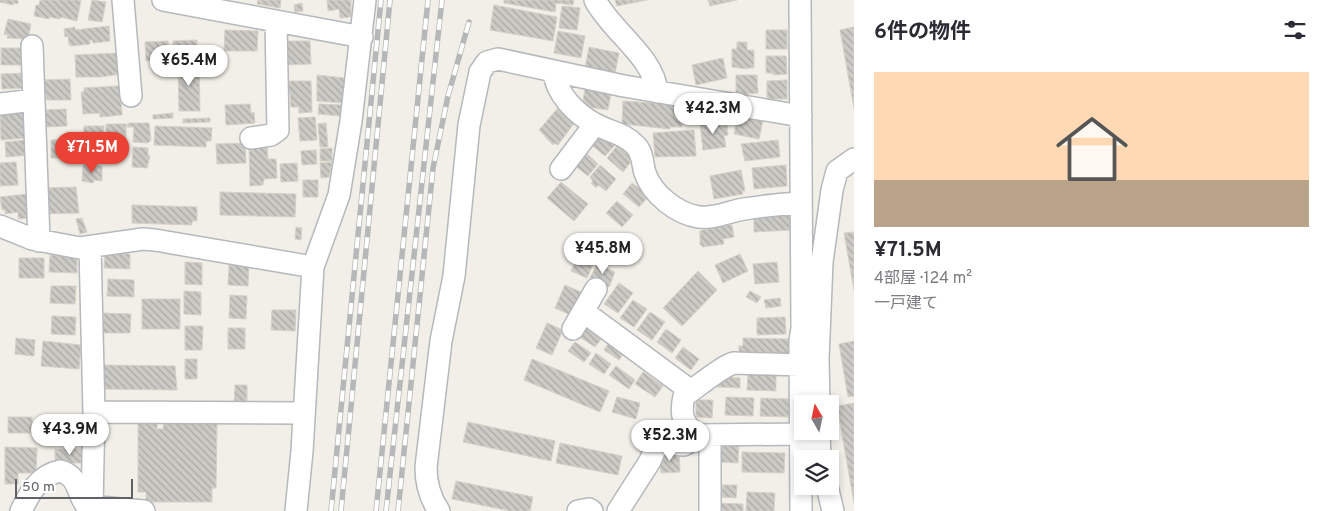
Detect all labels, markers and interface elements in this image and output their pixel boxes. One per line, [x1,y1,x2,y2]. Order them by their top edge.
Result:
icon: filters [1281,16,1309,44]
text: 6件の物件 [874,19,971,46]
pin: ¥65.4M [148,44,230,87]
text: ¥65.4M [161,51,217,71]
pin: ¥42.3M [672,92,754,135]
text: ¥42.3M [685,99,741,119]
icon: home [1047,104,1137,194]
pin: ¥71.5M [51,132,133,174]
text: ¥71.5M [66,138,118,158]
pin: ¥45.8M [562,232,644,275]
text: ¥71.5M [874,237,942,264]
text: ¥45.8M [575,239,631,259]
text: 4部屋 · 124 m² [874,269,972,289]
text: 一戸建て [874,294,938,314]
north arrow [794,395,839,440]
map controls [794,395,839,495]
pin: ¥43.9M [29,414,111,456]
text: ¥43.9M [42,420,98,440]
pin: ¥52.3M [629,420,711,462]
text: ¥52.3M [642,426,698,446]
button: layers [794,450,839,495]
scale bar [15,476,132,499]
text: 50 m [22,479,55,496]

